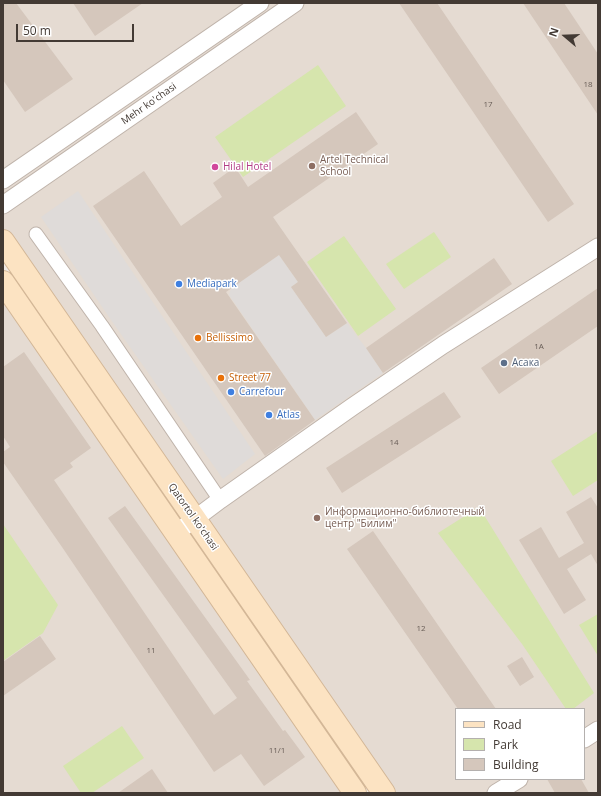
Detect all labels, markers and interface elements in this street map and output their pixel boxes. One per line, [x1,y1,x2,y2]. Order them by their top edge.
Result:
scale bar [18,16,136,42]
north arrow [545,16,585,56]
text: 50 m [23,22,51,39]
text: N [545,25,562,39]
house number: 18 [583,80,593,90]
street label: Mehr ko'chasi [119,81,179,127]
house number: 17 [483,100,493,110]
place label: Artel Technical School [320,154,388,178]
place label: Hilal Hotel [223,161,271,173]
marker: Artel Technical School [307,161,317,171]
marker: Hilal Hotel [210,162,220,172]
place label: Mediapark [187,278,237,290]
marker: Mediapark [174,279,184,289]
place label: Bellissimo [206,332,253,344]
marker: Bellissimo [193,333,203,343]
house number: 1А [534,342,544,352]
place label: Асака [512,357,539,369]
marker: Асака [499,358,509,368]
place label: Street 77 [229,372,271,384]
marker: Street 77 [216,373,226,383]
place label: Carrefour [239,386,284,398]
marker: Carrefour [226,387,236,397]
place label: Atlas [277,409,300,421]
marker: Atlas [264,410,274,420]
house number: 14 [389,438,399,448]
street label: Qatortol ko'chasi [165,481,221,553]
place label: Информационно-библиотечный центр "Билим" [325,506,485,530]
marker: Информационно-библиотечный центр "Билим" [312,513,322,523]
house number: 12 [416,624,426,634]
house number: 11 [146,646,156,656]
legend [455,708,585,780]
text: Road [493,716,522,733]
text: Park [493,736,518,753]
house number: 11/1 [269,746,285,756]
text: Building [493,756,538,773]

